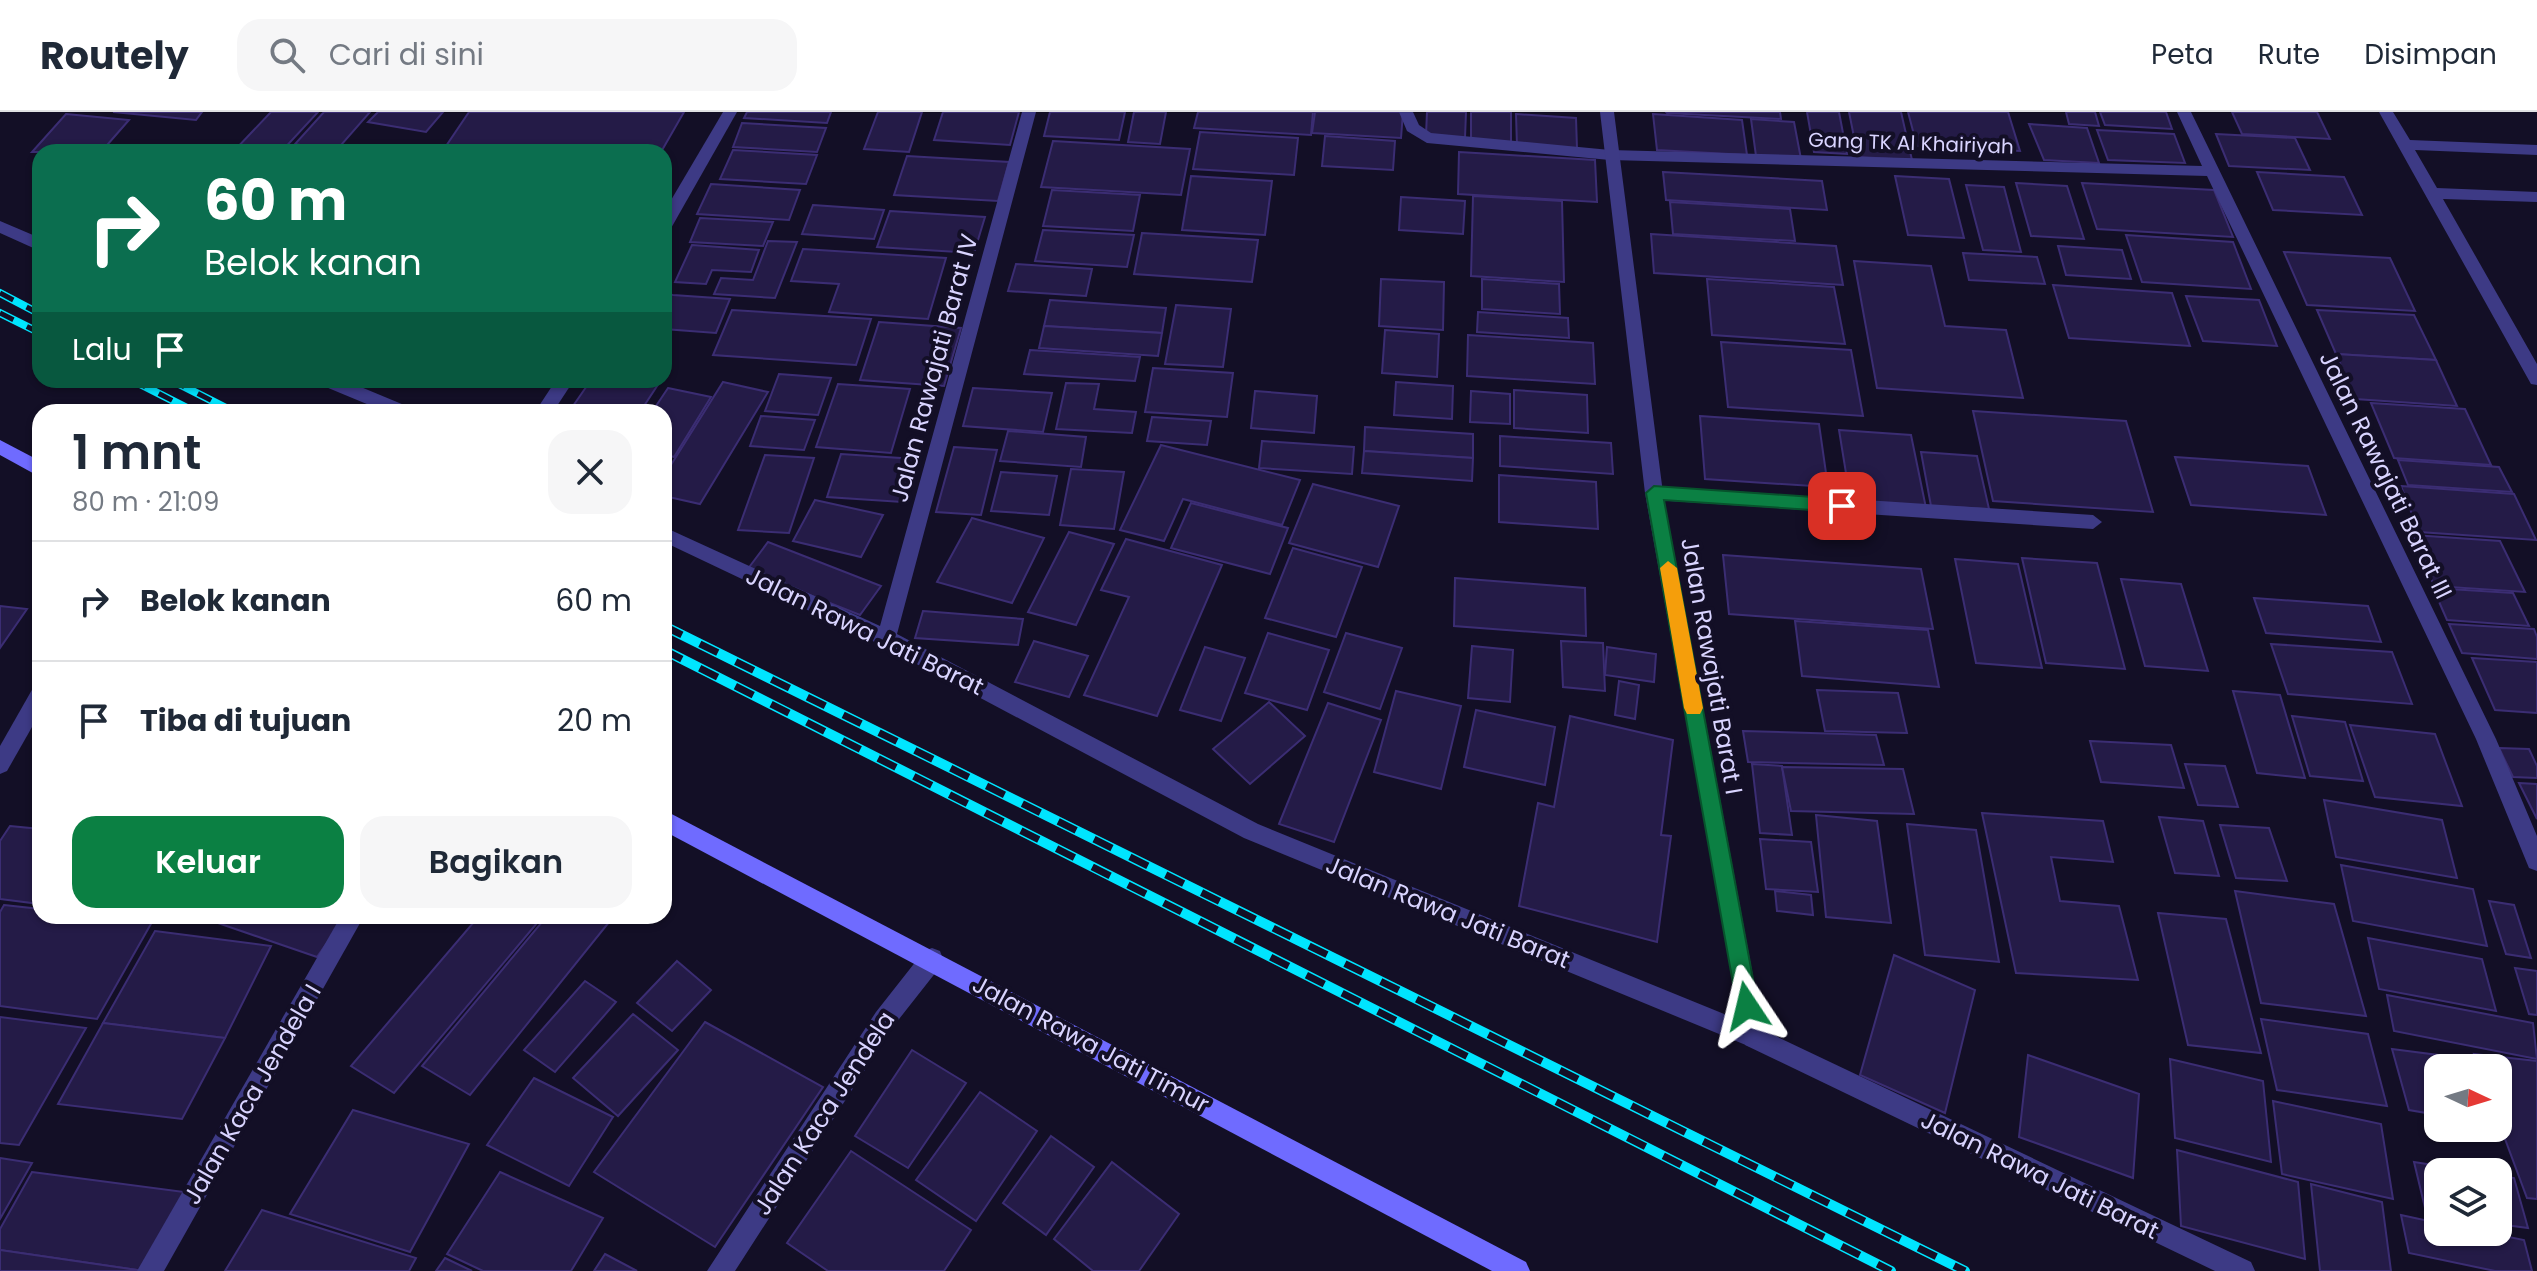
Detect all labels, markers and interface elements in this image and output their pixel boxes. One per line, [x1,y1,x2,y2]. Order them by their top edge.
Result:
search box [237,19,797,91]
text: Routely [40,29,189,82]
icon: search [265,33,309,77]
text: Cari di sini [329,33,484,76]
text: Peta [2151,35,2214,74]
text: Rute [2258,35,2320,74]
text: Disimpan [2364,35,2497,74]
street label: Gang TK Al Khairiyah [1808,125,2014,161]
text: 60 m [204,161,347,240]
icon: right [72,176,176,280]
street label: Jalan Rawajati Barat IV [882,230,986,506]
text: Belok kanan [204,237,422,288]
text: Lalu [72,328,132,371]
icon: arrive [148,328,192,372]
street label: Jalan Rawajati Barat III [2312,346,2460,604]
text: 1 mnt [72,419,201,486]
button: close [548,430,632,514]
pin [1808,472,1876,540]
text: 80 m · 21:09 [72,484,219,520]
icon: arrive [1820,484,1864,528]
street label: Jalan Rawajati Barat I [1673,535,1751,797]
street label: Jalan Rawa Jati Barat [741,559,989,703]
icon: right [72,579,116,623]
text: Belok kanan [140,579,331,622]
text: 60 m [555,579,632,622]
icon: arrive [72,699,116,743]
text: Tiba di tujuan [140,699,351,742]
text: 20 m [557,699,632,742]
button: Keluar [72,816,344,908]
button: Bagikan [360,816,632,908]
street label: Jalan Rawa Jati Barat [1321,848,1575,976]
position arrow [1705,964,1789,1048]
street label: Jalan Rawa Jati Timur [967,967,1215,1121]
street label: Jalan Kaca Jendela I [175,978,329,1210]
street label: Jalan Kaca Jendela [746,1005,902,1221]
north arrow [2424,1054,2512,1142]
map controls [2424,1054,2512,1246]
street label: Jalan Rawa Jati Barat [1916,1103,2164,1247]
button: layers [2424,1158,2512,1246]

